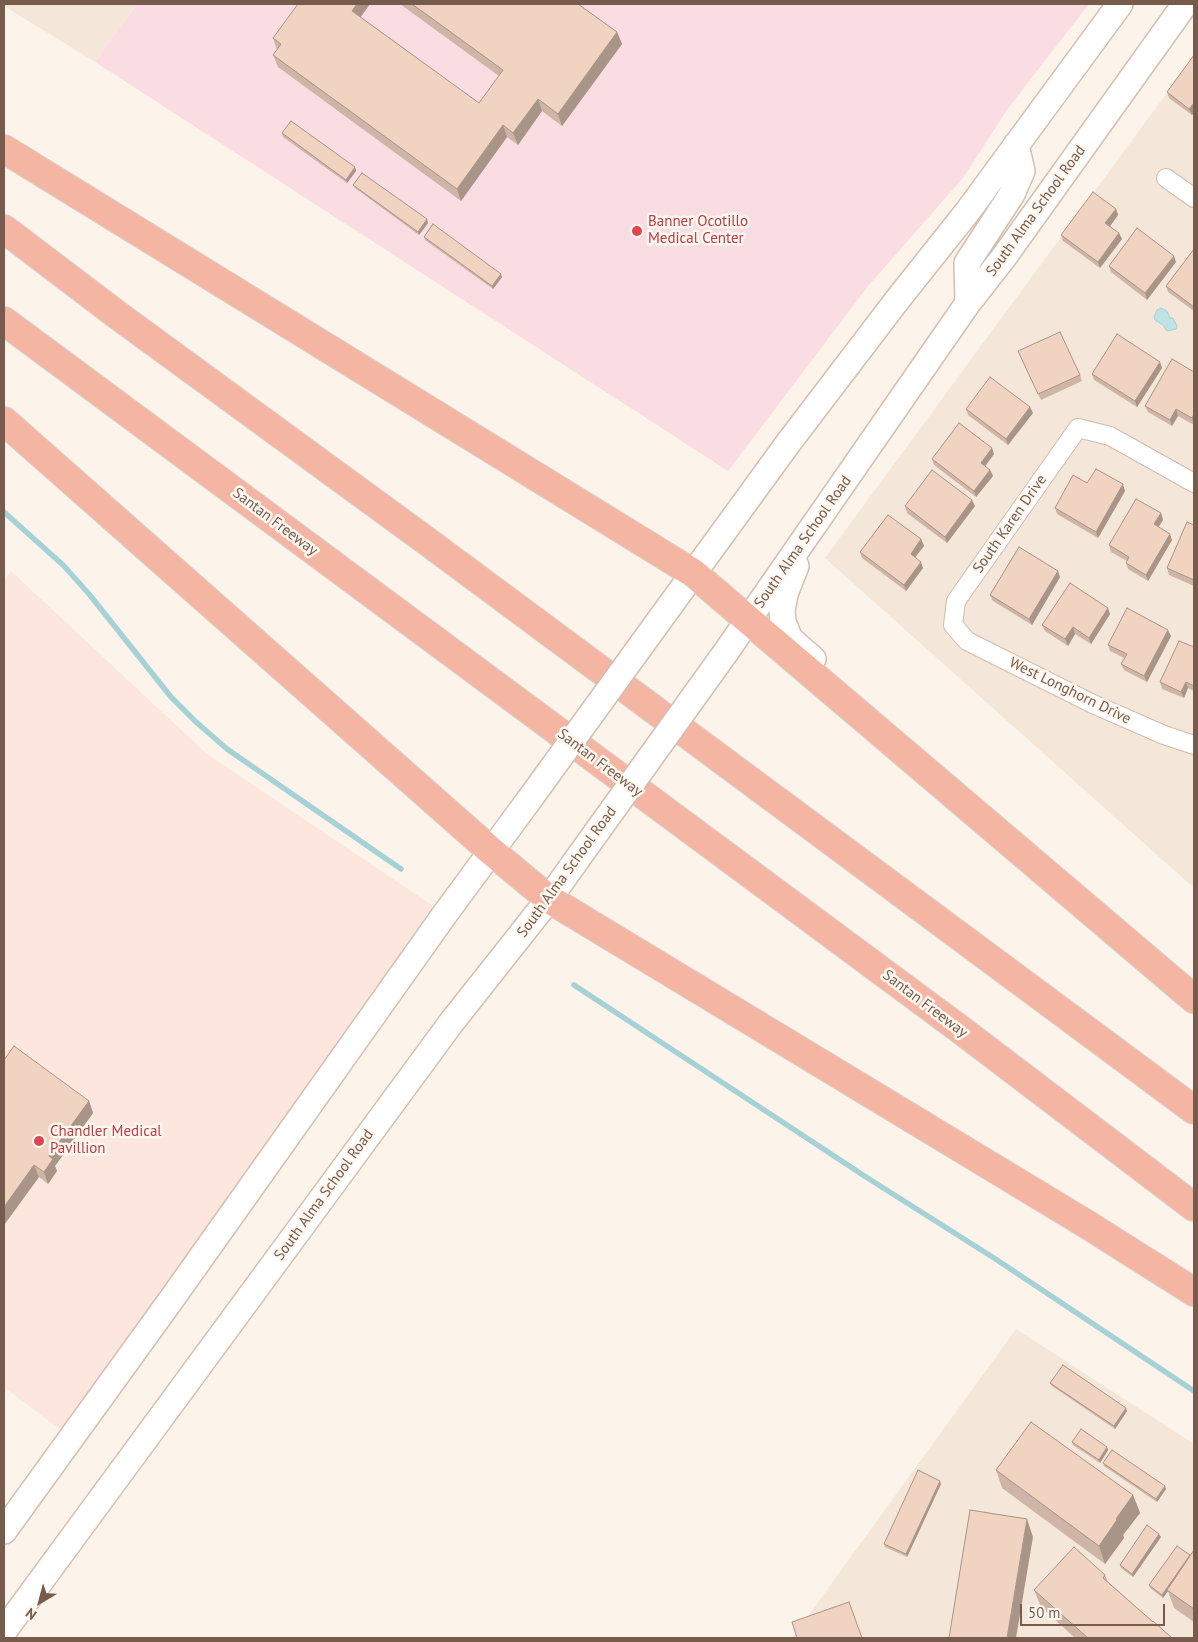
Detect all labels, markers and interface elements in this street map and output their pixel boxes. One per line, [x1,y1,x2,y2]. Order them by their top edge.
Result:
street label: South Alma School Road [982,142,1090,280]
place label: Banner Ocotillo Medical Center [648,213,748,248]
marker: Banner Ocotillo Medical Center [630,224,644,238]
street label: South Karen Drive [969,471,1051,577]
street label: South Alma School Road [751,472,855,612]
street label: Santan Freeway [229,484,321,560]
street label: West Longhorn Drive [1006,654,1134,728]
street label: Santan Freeway [554,725,646,801]
street label: South Alma School Road [513,803,621,941]
street label: Santan Freeway [879,966,971,1042]
place label: Chandler Medical Pavillion [50,1123,162,1158]
street label: South Alma School Road [270,1126,378,1264]
marker: Chandler Medical Pavillion [32,1134,46,1148]
north arrow [15,1577,65,1627]
scale bar [1023,1594,1168,1626]
text: 50 m [1028,1603,1061,1622]
text: N [22,1604,40,1624]

